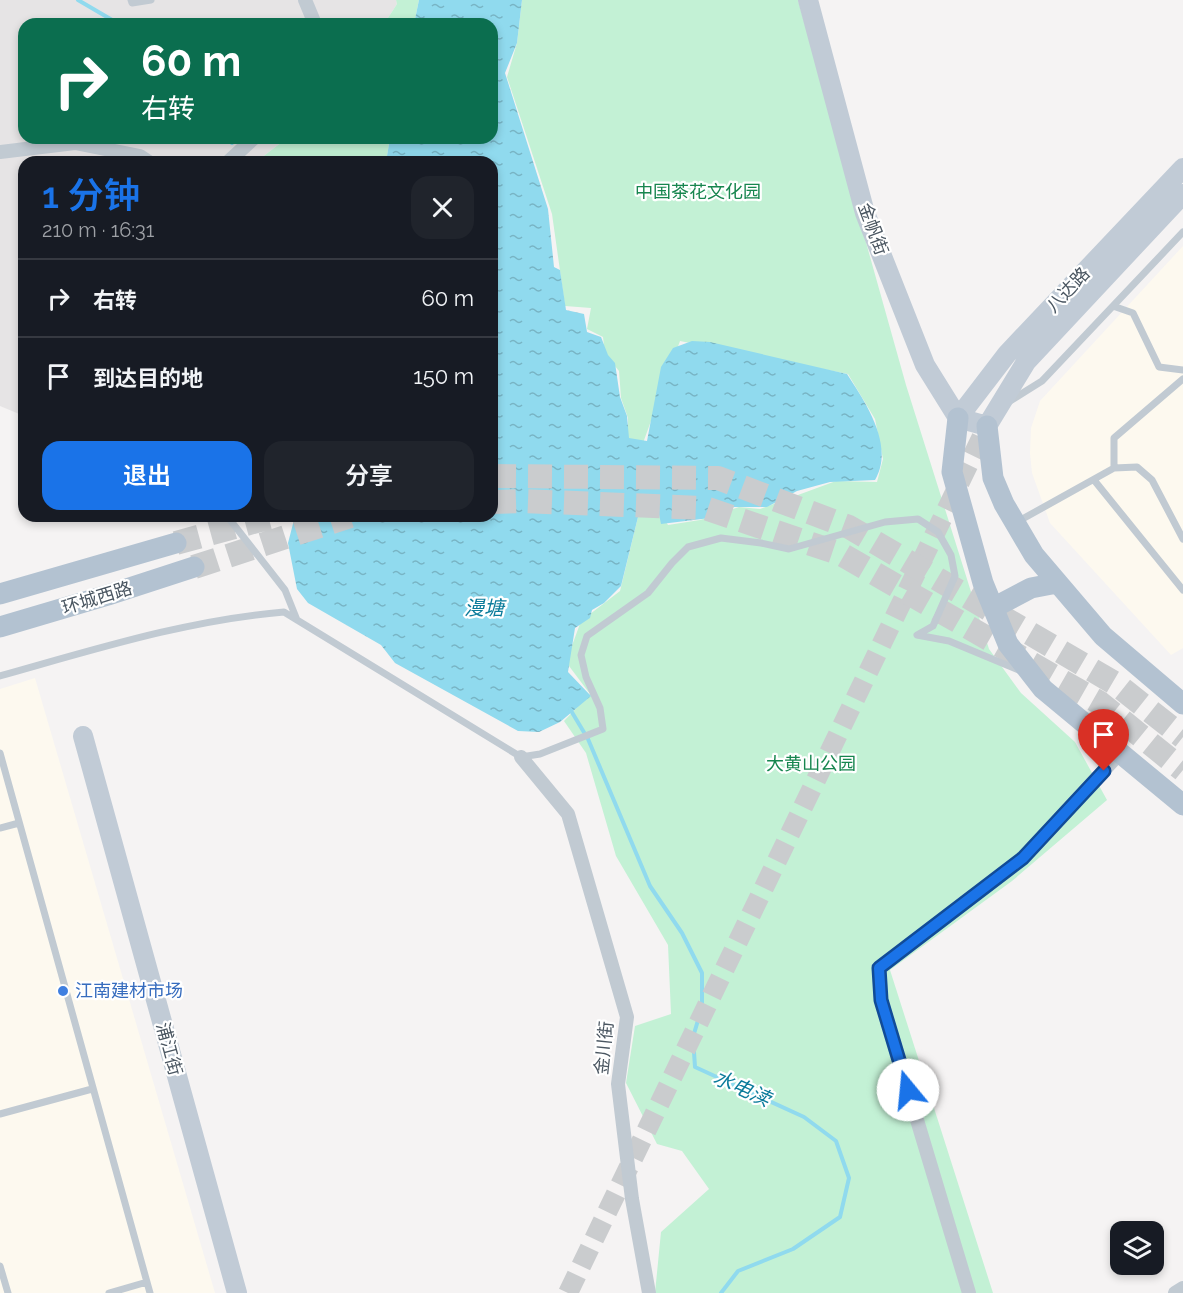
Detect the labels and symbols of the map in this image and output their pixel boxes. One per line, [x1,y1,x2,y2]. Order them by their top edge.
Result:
park label: 中国茶花文化园 [635,181,761,202]
street label: 金帆街 [854,200,893,258]
street label: 八达路 [1042,263,1094,317]
street label: 环城西路 [59,577,134,618]
water label: 漫塘 [464,596,507,620]
pin [1078,709,1129,771]
park label: 大黄山公园 [766,753,856,774]
place label: 江南建材市场 [75,980,183,1001]
marker: 江南建材市场 [56,984,70,998]
street label: 浦江街 [152,1020,187,1078]
street label: 金川街 [590,1020,617,1076]
position arrow [876,1058,940,1122]
water label: 水电渎 [710,1065,776,1112]

